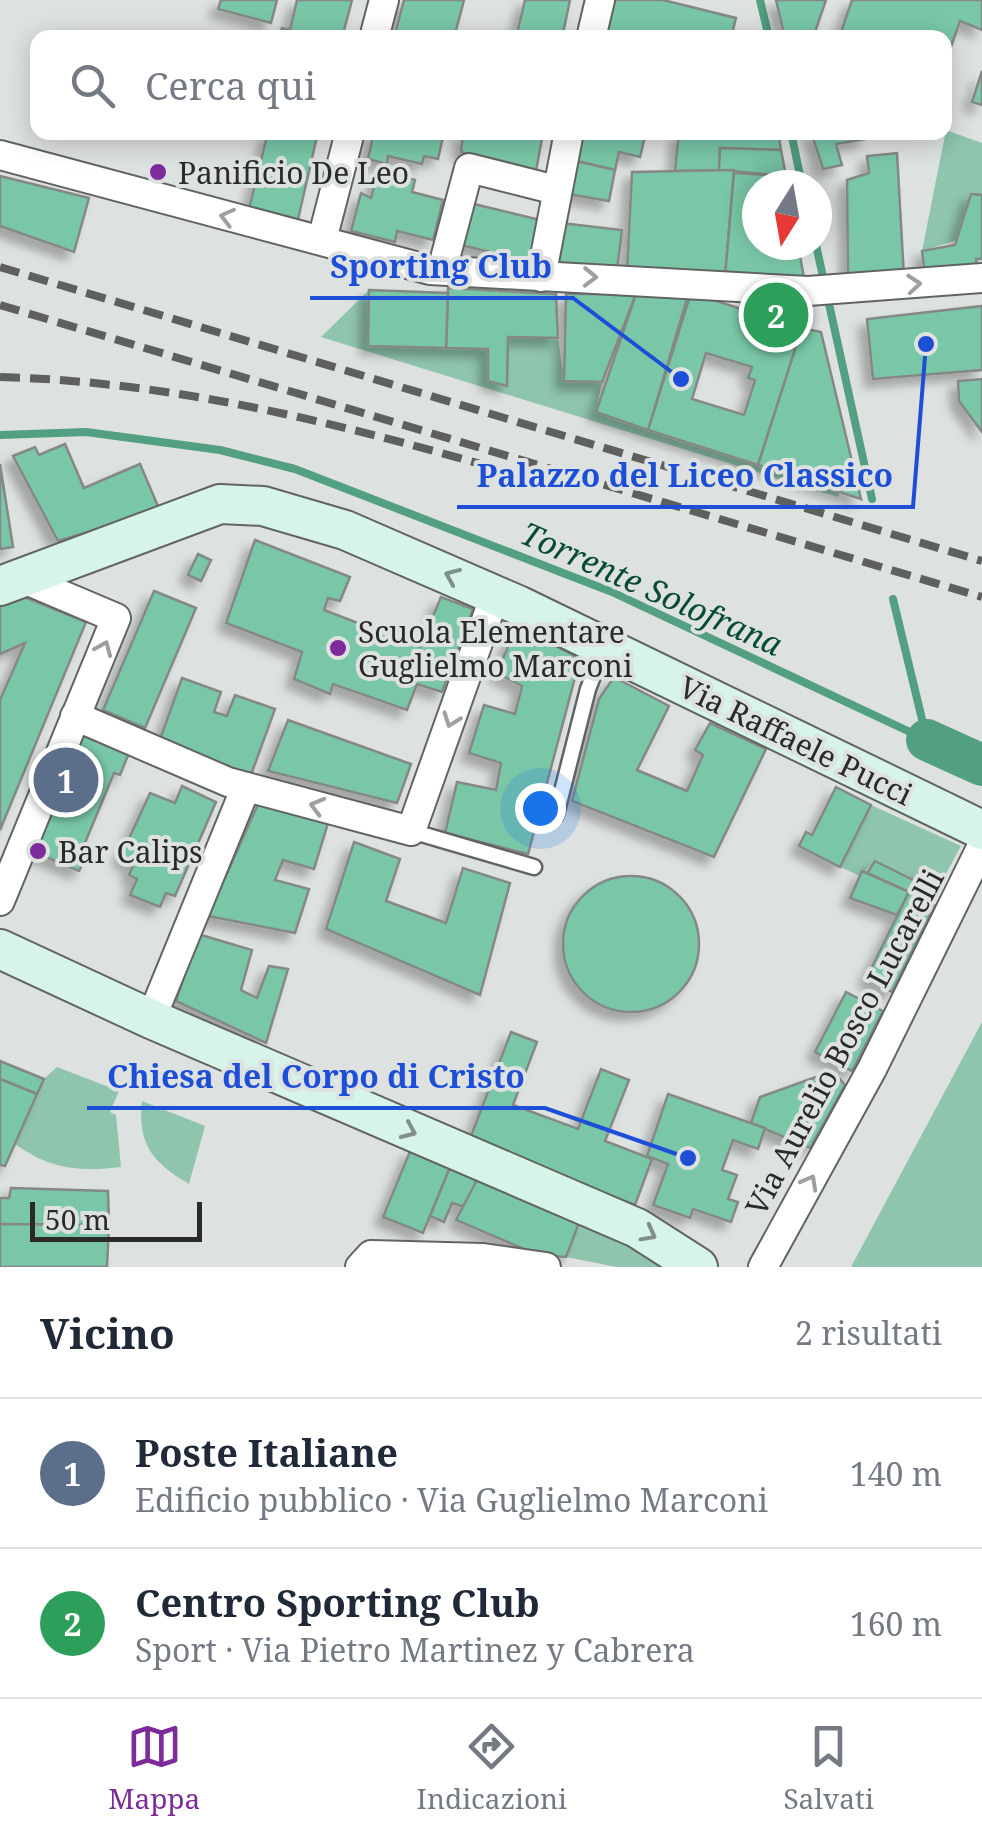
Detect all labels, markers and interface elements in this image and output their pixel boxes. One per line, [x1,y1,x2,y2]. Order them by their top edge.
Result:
search box [30,30,952,140]
icon: search [65,58,120,113]
text: Cerca qui [145,59,316,111]
place label: Panificio De Leo [178,152,409,193]
marker: Panificio De Leo [147,161,169,183]
north arrow [742,170,832,260]
one-way arrow [219,208,236,229]
callout: Sporting Club [310,236,573,298]
text: Sporting Club [330,244,552,287]
one-way arrow [584,266,599,288]
one-way arrow [907,273,923,295]
pin: 2 [744,278,808,352]
callout: Palazzo del Liceo Classico [457,445,913,507]
text: Palazzo del Liceo Classico [477,453,893,496]
water label: Torrente Solofrana [515,511,790,665]
one-way arrow [444,568,462,588]
place label: Scuola Elementare Guglielmo Marconi [358,611,633,686]
marker: Scuola Elementare Guglielmo Marconi [327,637,349,659]
one-way arrow [92,641,112,658]
street label: Via Raffaele Pucci [673,666,920,814]
one-way arrow [442,710,463,727]
pin: 1 [34,742,98,818]
your location [515,783,566,834]
one-way arrow [309,797,326,818]
place label: Bar Calips [58,831,203,872]
marker: Bar Calips [27,840,49,862]
street label: Via Aurelio Bosco Lucarelli [735,861,953,1222]
callout: Chiesa del Corpo di Cristo [87,1046,545,1108]
text: Chiesa del Corpo di Cristo [107,1054,525,1097]
one-way arrow [399,1119,417,1139]
one-way arrow [797,1174,817,1192]
scale bar [30,1197,202,1242]
text: 50 m [45,1200,110,1238]
one-way arrow [638,1222,656,1242]
text: Vicino [40,1304,175,1361]
text: 2 risultati [795,1311,942,1354]
text: Poste Italiane [135,1426,398,1478]
text: 1 [63,1452,82,1495]
text: 140 m [850,1452,942,1495]
text: Edificio pubblico · Via Guglielmo Marconi [135,1478,768,1521]
text: Centro Sporting Club [135,1576,540,1628]
text: 2 [63,1602,82,1645]
text: 160 m [850,1602,942,1645]
text: Sport · Via Pietro Martinez y Cabrera [135,1628,695,1671]
tab: Mappa [108,1719,200,1817]
tab: Indicazioni [417,1719,567,1817]
tab: Salvati [783,1719,874,1817]

